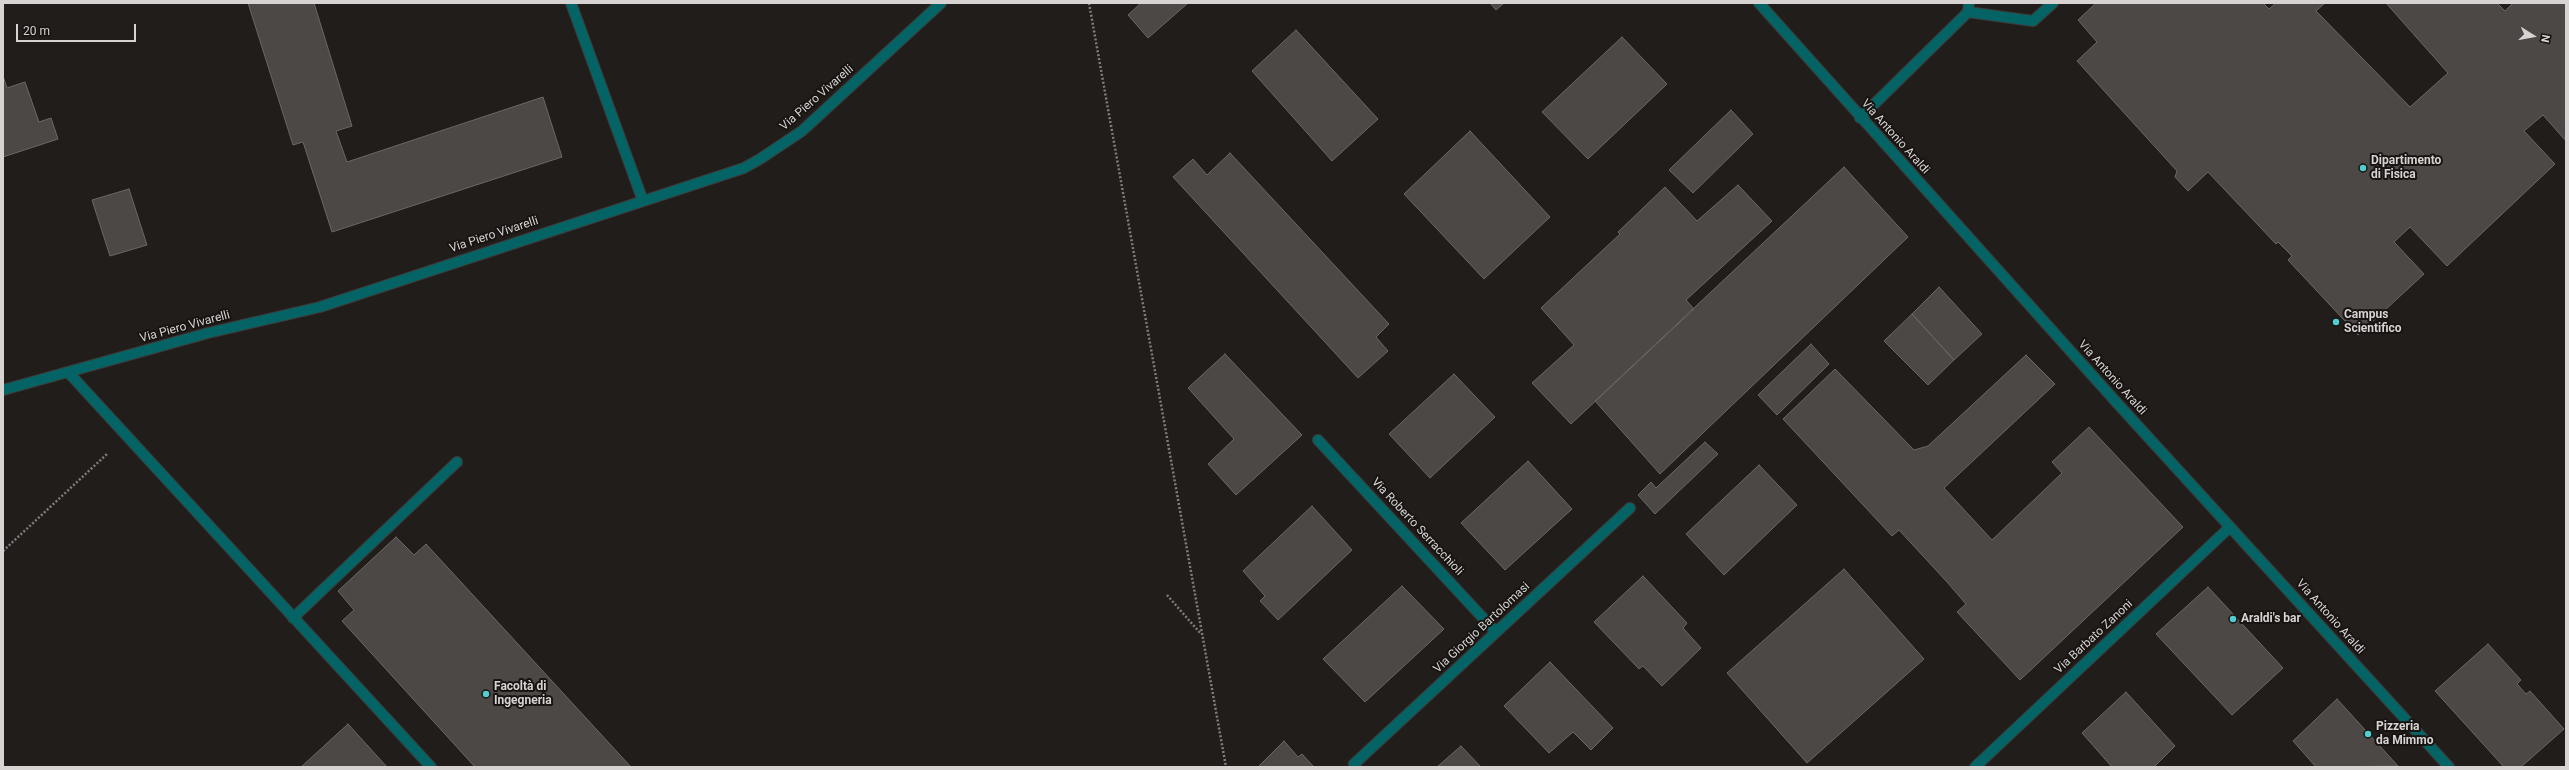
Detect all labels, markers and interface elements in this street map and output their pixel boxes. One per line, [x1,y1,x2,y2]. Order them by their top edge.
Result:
scale bar [18,16,138,42]
north arrow [2513,16,2553,56]
text: 20 m [23,24,50,38]
text: N [2538,33,2552,43]
street label: Via Piero Vivarelli [777,62,857,134]
street label: Via Antonio Araldi [1858,97,1932,177]
place label: Dipartimento di Fisica [2371,154,2441,182]
marker: Dipartimento di Fisica [2358,163,2368,173]
street label: Via Piero Vivarelli [448,214,540,256]
street label: Via Piero Vivarelli [138,308,232,346]
place label: Campus Scientifico [2344,308,2402,336]
marker: Campus Scientifico [2331,317,2341,327]
street label: Via Antonio Araldi [2075,338,2149,418]
street label: Via Roberto Serracchioli [1368,475,1466,579]
street label: Via Antonio Araldi [2293,577,2367,657]
street label: Via Giorgio Bartolomasi [1431,580,1533,676]
street label: Via Barbato Zanoni [2052,597,2136,677]
place label: Araldi's bar [2241,612,2301,626]
marker: Araldi's bar [2228,614,2238,624]
place label: Facoltà di Ingegneria [494,680,552,708]
marker: Facoltà di Ingegneria [481,689,491,699]
place label: Pizzeria da Mimmo [2376,720,2433,748]
marker: Pizzeria da Mimmo [2363,729,2373,739]

